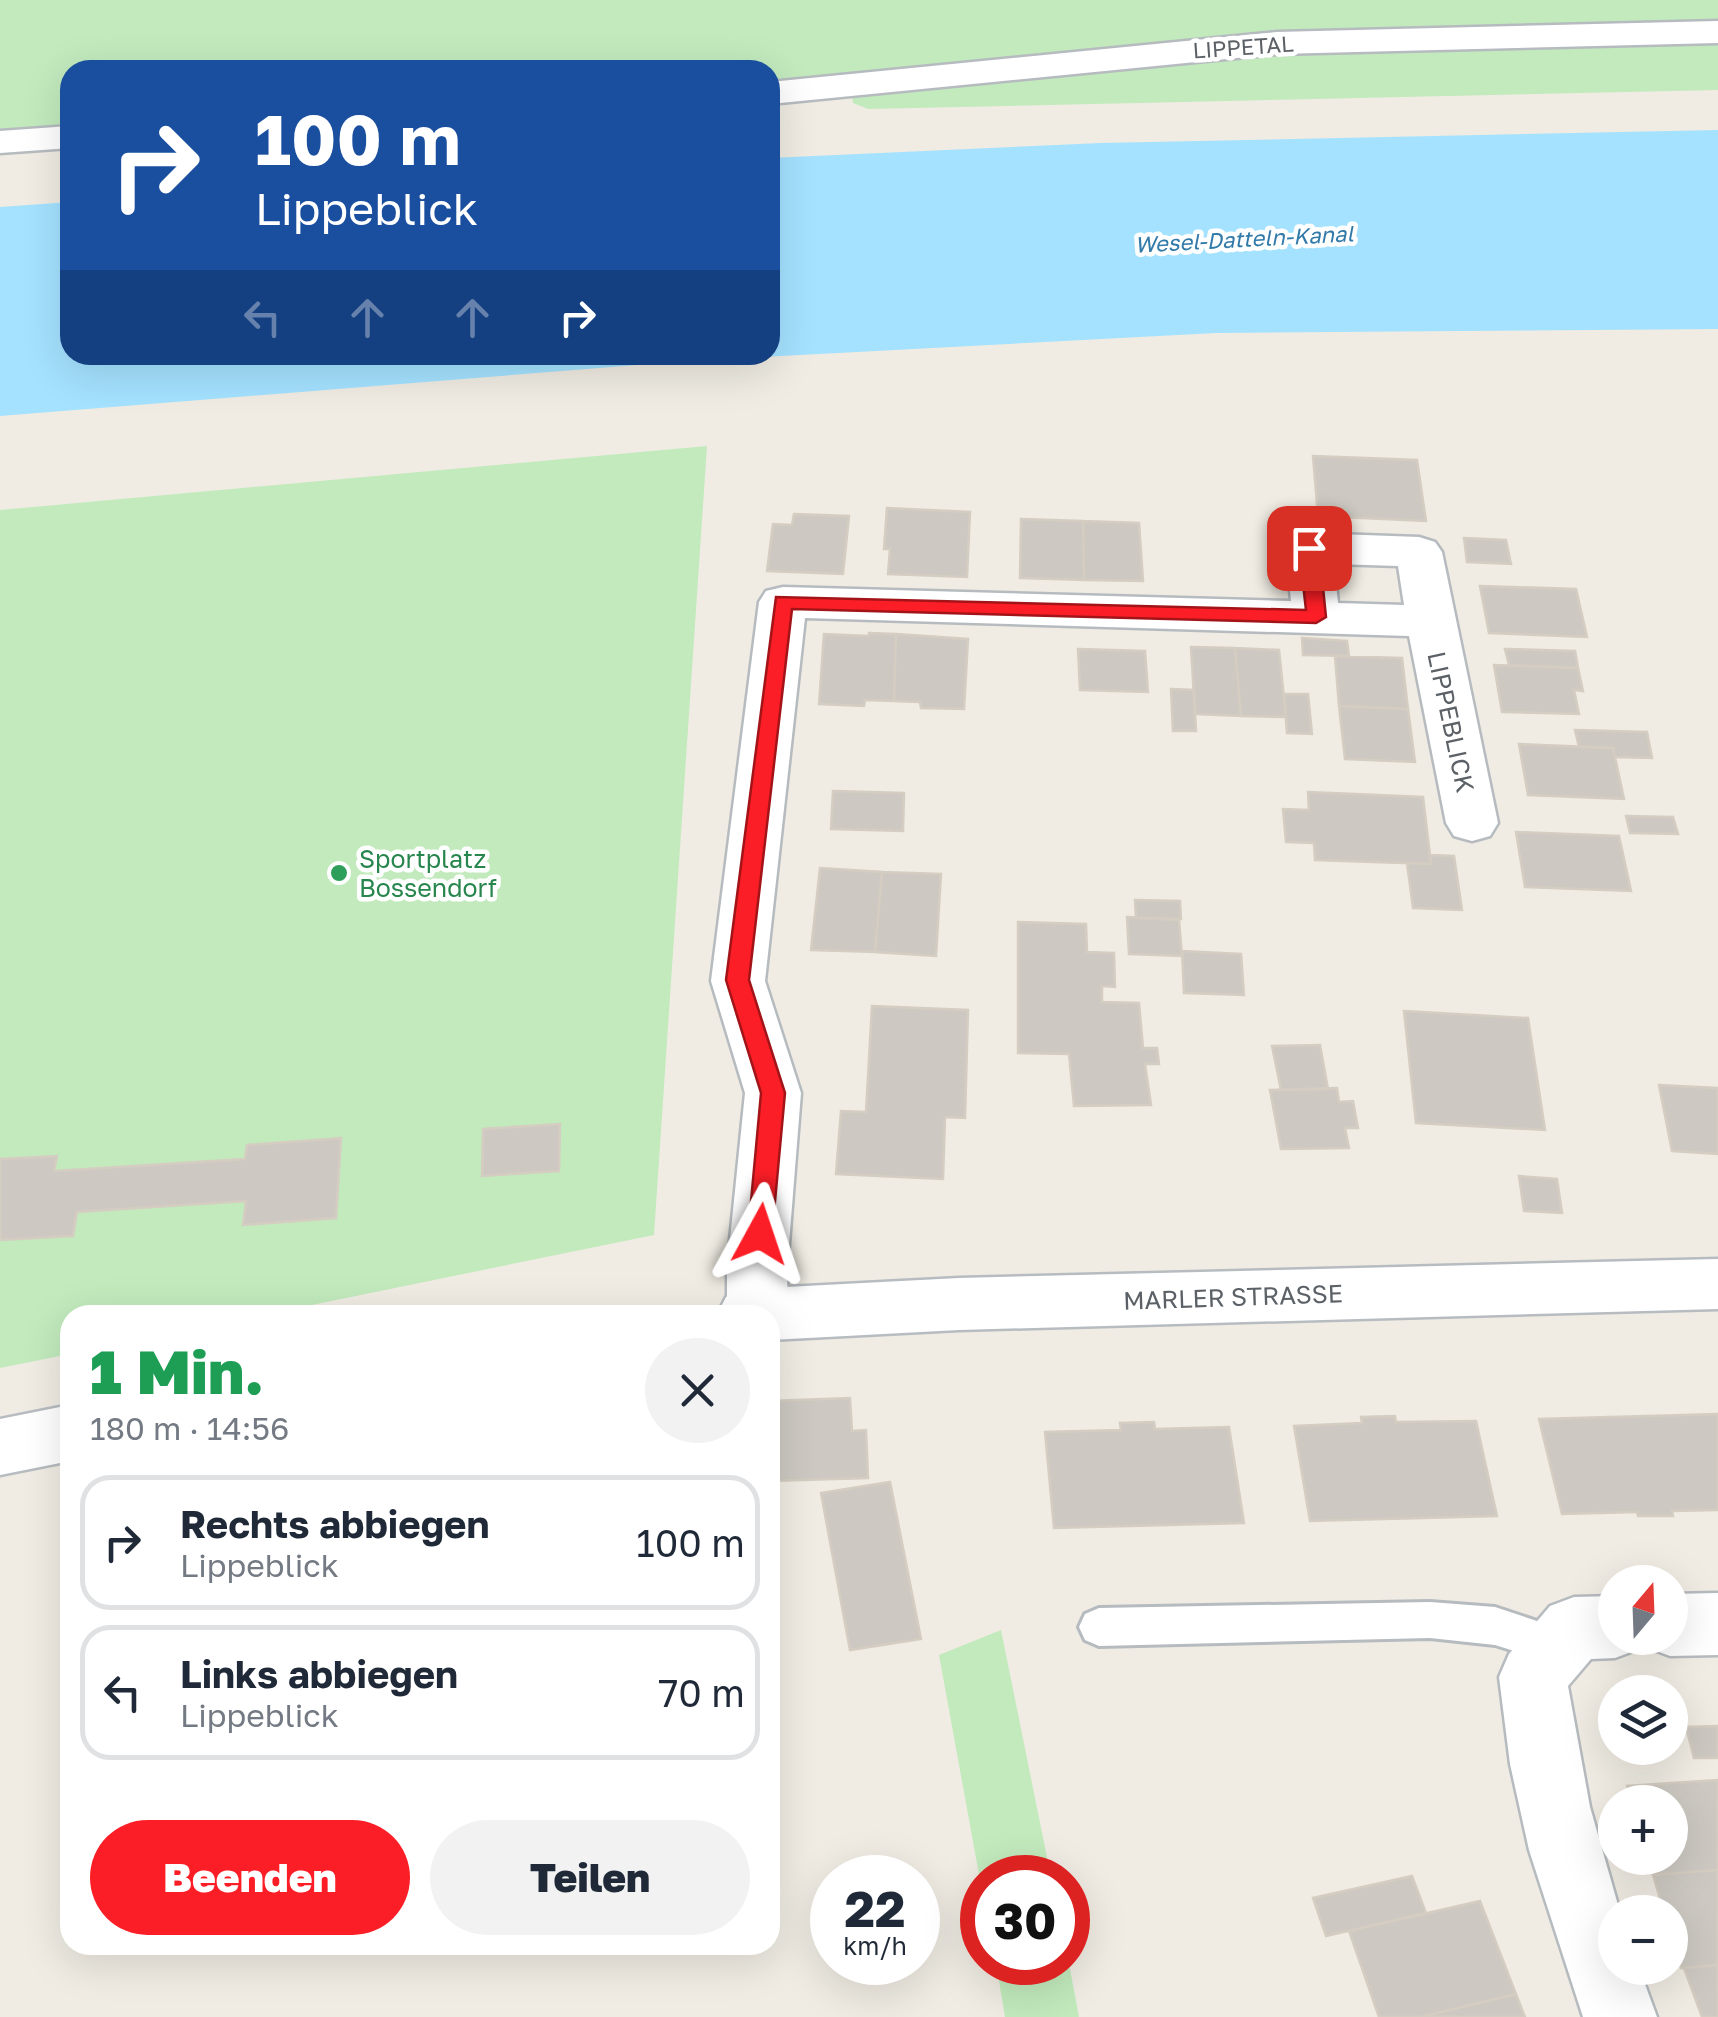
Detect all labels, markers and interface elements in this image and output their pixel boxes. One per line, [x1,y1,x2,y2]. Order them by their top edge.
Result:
street label: LIPPETAL [1192,29,1295,63]
text: 100 m [255,96,461,180]
icon: right [90,100,220,230]
text: Lippeblick [255,181,478,235]
water label: Wesel-Datteln-Kanal [1134,219,1355,258]
icon: left [235,290,290,345]
icon: ahead [340,290,395,345]
icon: ahead [445,290,500,345]
icon: right [550,290,605,345]
pin [1267,506,1352,591]
icon: arrive [1282,521,1337,576]
street label: LIPPEBLICK [1421,649,1482,795]
place label: Sportplatz Bossendorf [359,843,497,903]
marker: Sportplatz Bossendorf [328,862,350,884]
position arrow [708,1182,812,1286]
street label: MARLER STRASSE [1123,1277,1343,1316]
text: 1 Min. [90,1335,264,1407]
button: close [645,1338,750,1443]
text: 180 m · 14:56 [90,1409,289,1447]
text: Rechts abbiegen [180,1501,489,1546]
icon: right [95,1515,150,1570]
text: 100 m [636,1520,745,1565]
text: Lippeblick [180,1546,339,1584]
north arrow [1598,1565,1688,1655]
map controls [1598,1565,1688,1985]
text: Links abbiegen [180,1651,458,1696]
icon: left [95,1665,150,1720]
text: 70 m [658,1670,745,1715]
button: layers [1598,1675,1688,1765]
text: Lippeblick [180,1696,339,1734]
button: + [1598,1785,1688,1875]
button: Beenden [90,1820,410,1935]
button: Teilen [430,1820,750,1935]
speed limit sign: 30 [960,1855,1090,1985]
text: 22 [844,1878,905,1938]
button: − [1598,1895,1688,1985]
text: km/h [843,1930,907,1961]

